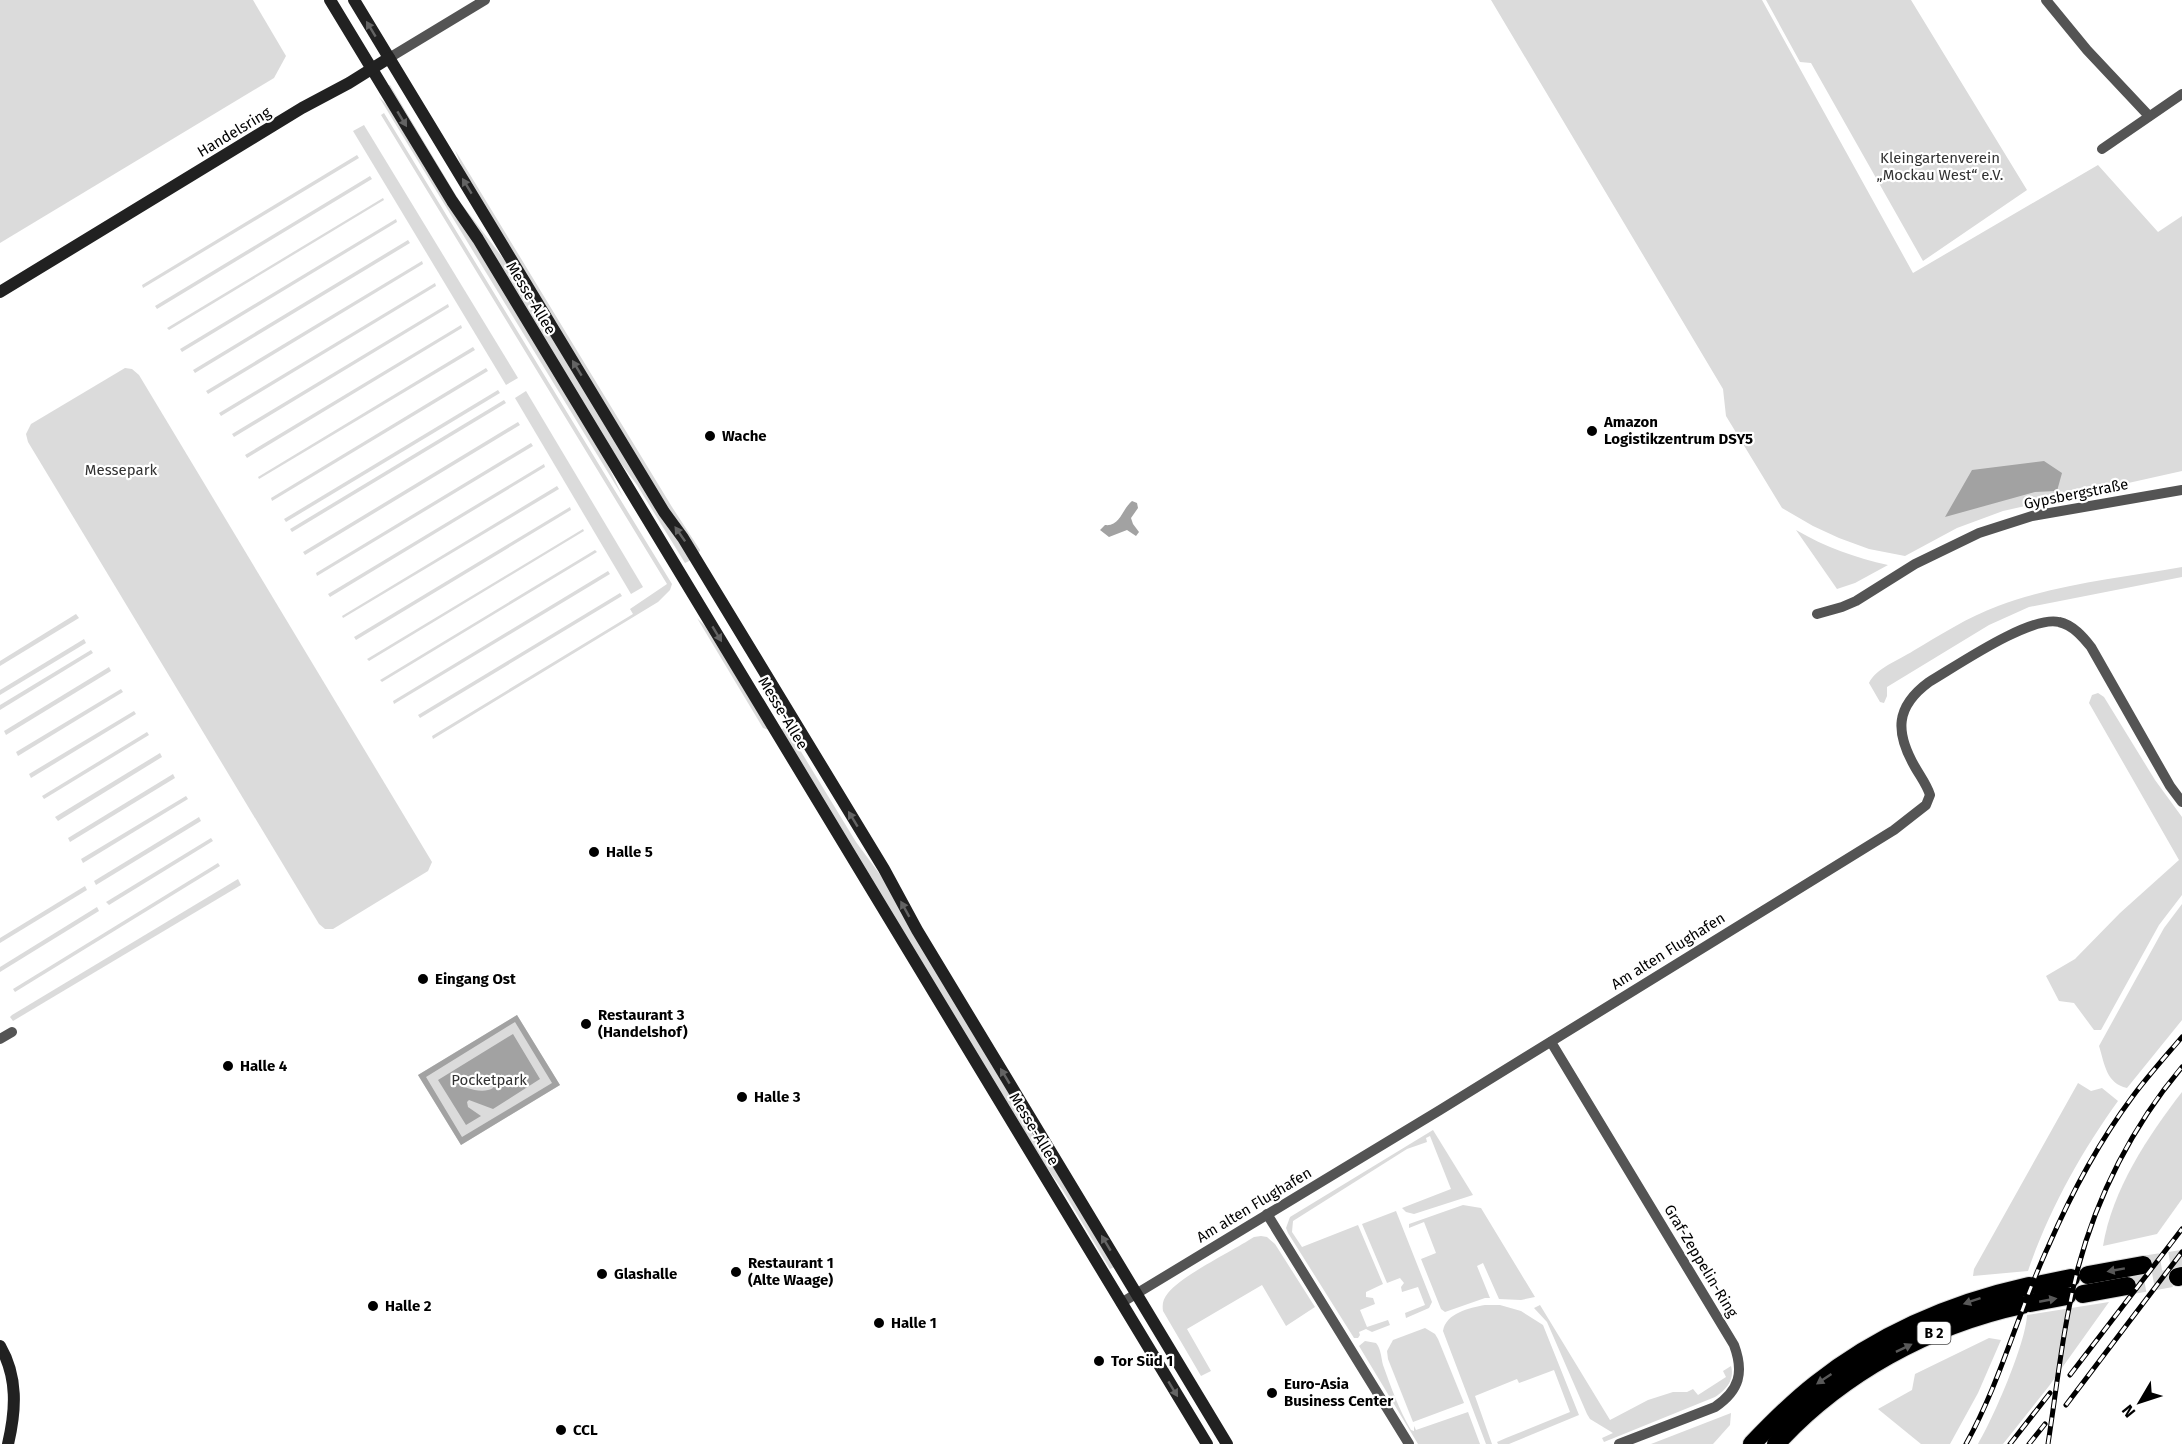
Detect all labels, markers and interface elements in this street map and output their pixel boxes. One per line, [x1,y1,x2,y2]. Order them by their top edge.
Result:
one-way arrow [366,21,377,37]
street label: Handelsring [194,103,274,161]
one-way arrow [397,111,408,127]
park label: Kleingartenverein „Mockau West“ e.V. [1877,149,2003,184]
one-way arrow [461,178,472,194]
street label: Messe-Allee [502,258,560,338]
one-way arrow [572,359,582,376]
place label: Amazon Logistikzentrum DSY5 [1603,413,1753,448]
marker: Amazon Logistikzentrum DSY5 [1585,424,1599,438]
place label: Wache [722,427,767,445]
marker: Wache [703,429,717,443]
park label: Messepark [85,461,157,479]
street label: Gypsbergstraße [2022,475,2130,513]
one-way arrow [674,527,686,543]
one-way arrow [711,626,722,642]
street label: Messe-Allee [754,673,812,753]
one-way arrow [848,811,859,827]
place label: Halle 5 [606,843,653,861]
marker: Halle 5 [587,845,601,859]
one-way arrow [900,901,911,917]
street label: Am alten Flughafen [1608,909,1728,993]
place label: Eingang Ost [435,970,516,988]
marker: Eingang Ost [416,972,430,986]
place label: Restaurant 3 (Handelshof) [598,1006,688,1041]
marker: Restaurant 3 (Handelshof) [579,1017,593,1031]
place label: Halle 4 [240,1057,288,1075]
marker: Halle 4 [221,1059,235,1073]
one-way arrow [1000,1068,1011,1084]
park label: Pocketpark [451,1071,527,1089]
place label: Halle 3 [754,1088,801,1106]
street label: Messe-Allee [1005,1089,1063,1169]
marker: Halle 3 [735,1090,749,1104]
street label: Am alten Flughafen [1193,1164,1315,1246]
street label: Graf-Zeppelin-Ring [1660,1201,1742,1321]
one-way arrow [1100,1235,1111,1251]
place label: Restaurant 1 (Alte Waage) [748,1254,834,1289]
place label: Glashalle [614,1265,677,1283]
marker: Restaurant 1 (Alte Waage) [729,1265,743,1279]
one-way arrow [2106,1266,2125,1275]
marker: Glashalle [595,1267,609,1281]
one-way arrow [2039,1295,2058,1304]
place label: Halle 2 [385,1297,432,1315]
one-way arrow [1963,1297,1981,1307]
marker: Halle 2 [366,1299,380,1313]
place label: Halle 1 [891,1314,937,1332]
marker: Halle 1 [872,1316,886,1330]
road number: B 2 [1918,1322,1950,1344]
one-way arrow [1895,1343,1913,1353]
place label: Tor Süd 1 [1111,1352,1173,1370]
marker: Tor Süd 1 [1092,1354,1106,1368]
north arrow [2110,1372,2170,1432]
one-way arrow [1816,1373,1832,1384]
place label: Euro-Asia Business Center [1284,1375,1394,1410]
one-way arrow [1168,1381,1179,1397]
marker: Euro-Asia Business Center [1265,1386,1279,1400]
text: N [2118,1401,2139,1421]
place label: CCL [573,1421,598,1439]
marker: CCL [554,1423,568,1437]

